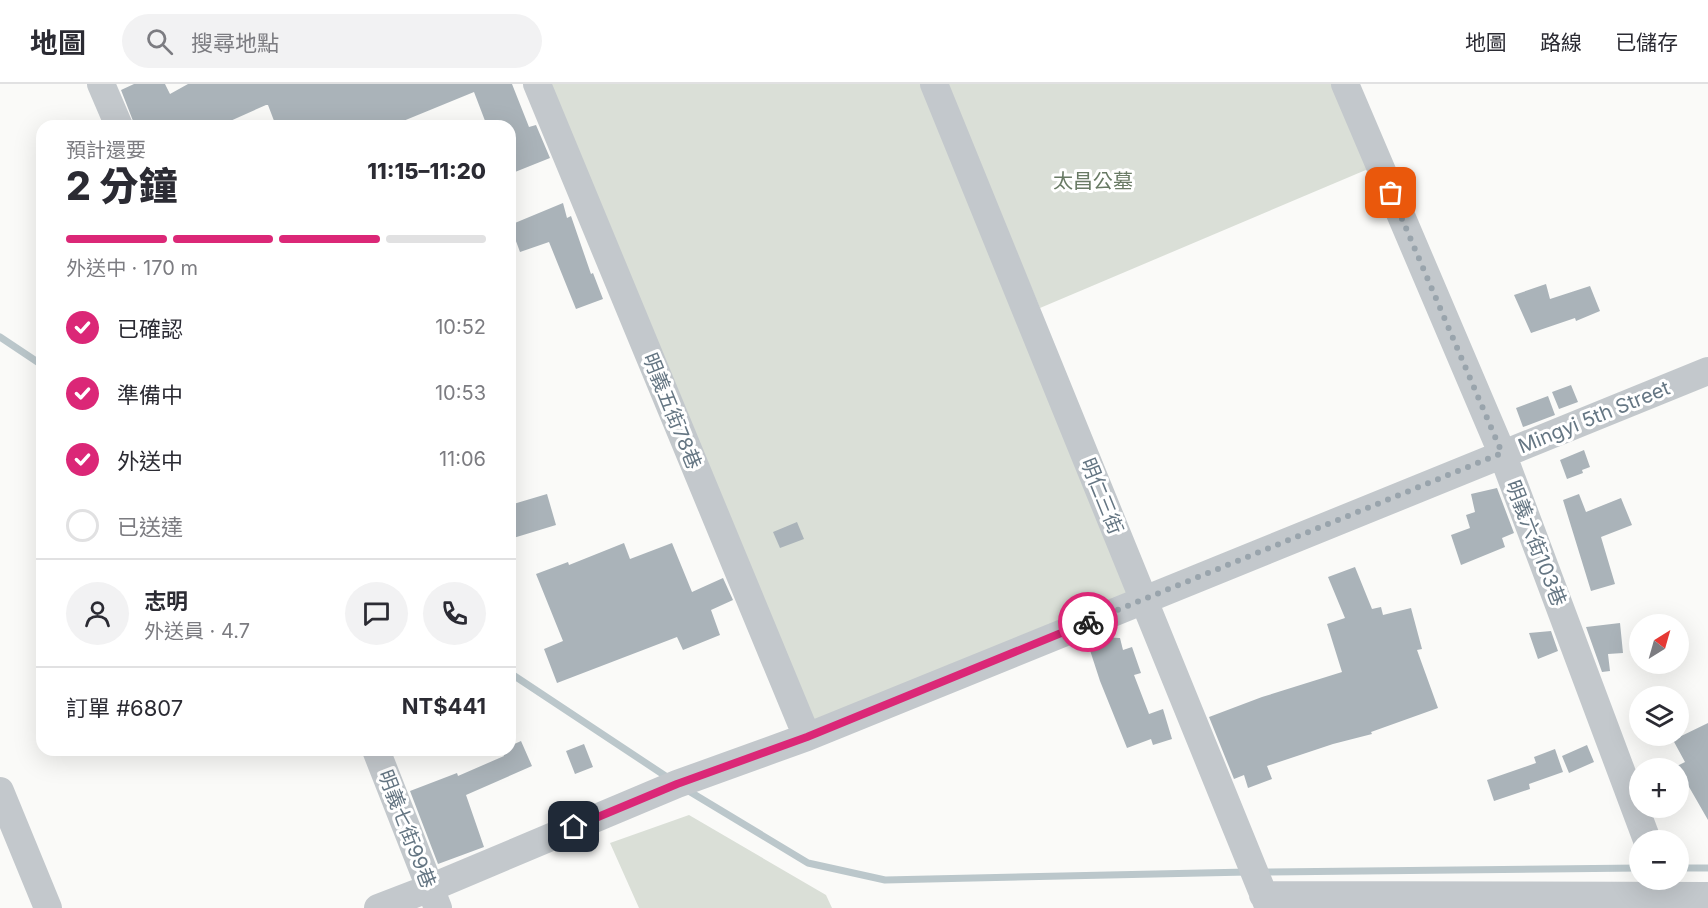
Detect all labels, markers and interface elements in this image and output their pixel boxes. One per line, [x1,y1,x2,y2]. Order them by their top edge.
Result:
search box [122,14,542,68]
icon: search [143,25,176,58]
text: 地圖 [30,26,86,60]
text: 搜尋地點 [191,30,279,56]
text: 地圖 [1465,30,1507,55]
text: 路線 [1540,30,1582,55]
text: 已儲存 [1615,30,1678,55]
text: 預計還要 [66,138,146,162]
text: 11:15–11:20 [367,158,486,184]
text: 2 分鐘 [66,162,177,209]
pin [1365,167,1416,218]
park label: 太昌公墓 [1053,169,1133,193]
icon: bag [1374,176,1407,209]
text: 外送中 · 170 m [66,256,198,280]
icon: check [66,311,99,344]
text: 10:52 [435,315,486,339]
text: 已確認 [117,316,183,342]
street label: 明義五街78巷 [638,349,706,473]
street label: Mingyi 5th Street [1515,375,1674,458]
icon: check [66,377,99,410]
text: 10:53 [435,381,486,405]
text: 準備中 [117,382,183,408]
icon: check [66,443,99,476]
text: 11:06 [439,447,486,471]
text: 外送中 [117,448,183,474]
street label: 明仁三街 [1076,454,1128,538]
street label: 明義六街103巷 [1501,477,1571,609]
text: 已送達 [117,514,183,540]
button: person [66,582,129,645]
button: chat [345,582,408,645]
button: phone [423,582,486,645]
text: 志明 [144,588,188,614]
courier [1058,592,1118,652]
icon: bike [1072,606,1105,639]
north arrow [1629,614,1689,674]
map controls [1629,614,1689,890]
text: 外送員 · 4.7 [144,619,250,643]
button: layers [1629,686,1689,746]
text: NT$441 [402,693,486,719]
text: 訂單 #6807 [66,695,183,721]
button: + [1629,758,1689,818]
street label: 明義七街99巷 [373,766,441,892]
pin [548,801,599,852]
icon: home [557,810,590,843]
button: − [1629,830,1689,890]

